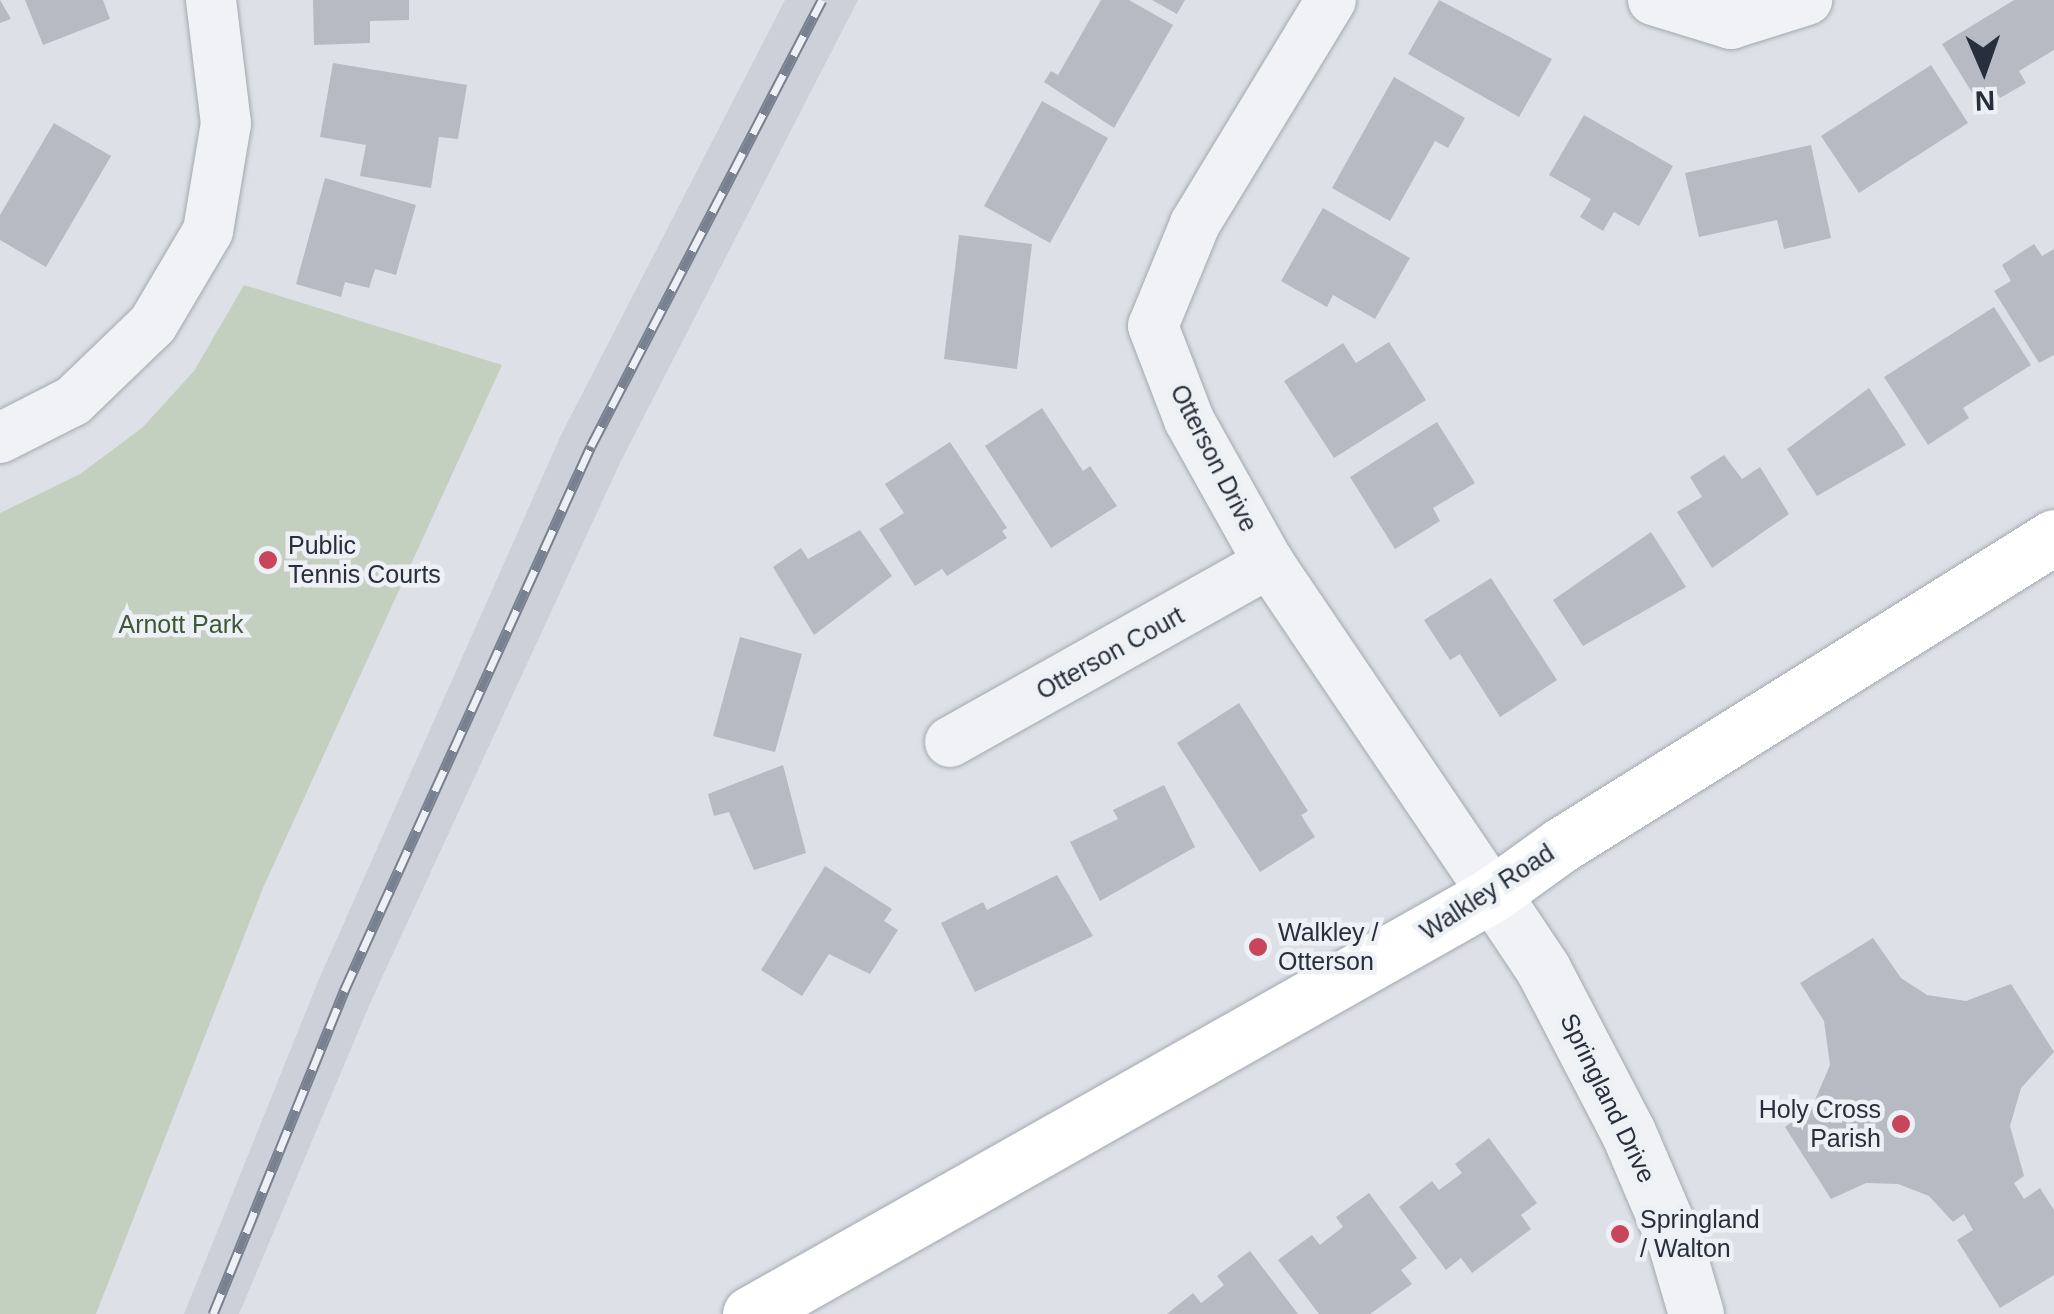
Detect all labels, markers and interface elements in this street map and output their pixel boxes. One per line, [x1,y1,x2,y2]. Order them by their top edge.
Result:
north arrow [1934,20,2034,120]
text: N [1974,85,1996,116]
street label: Otterson Drive [1164,379,1264,537]
place label: Public Tennis Courts [288,531,441,590]
marker: Public Tennis Courts [257,549,279,571]
street label: Otterson Court [1031,600,1189,706]
park label: Arnott Park [118,609,244,639]
street label: Walkley Road [1415,838,1559,946]
place label: Walkley / Otterson [1278,918,1378,977]
marker: Walkley / Otterson [1247,936,1269,958]
street label: Springland Drive [1554,1008,1662,1188]
place label: Holy Cross Parish [1759,1095,1881,1154]
marker: Holy Cross Parish [1890,1113,1912,1135]
place label: Springland / Walton [1640,1205,1760,1264]
marker: Springland / Walton [1609,1223,1631,1245]

